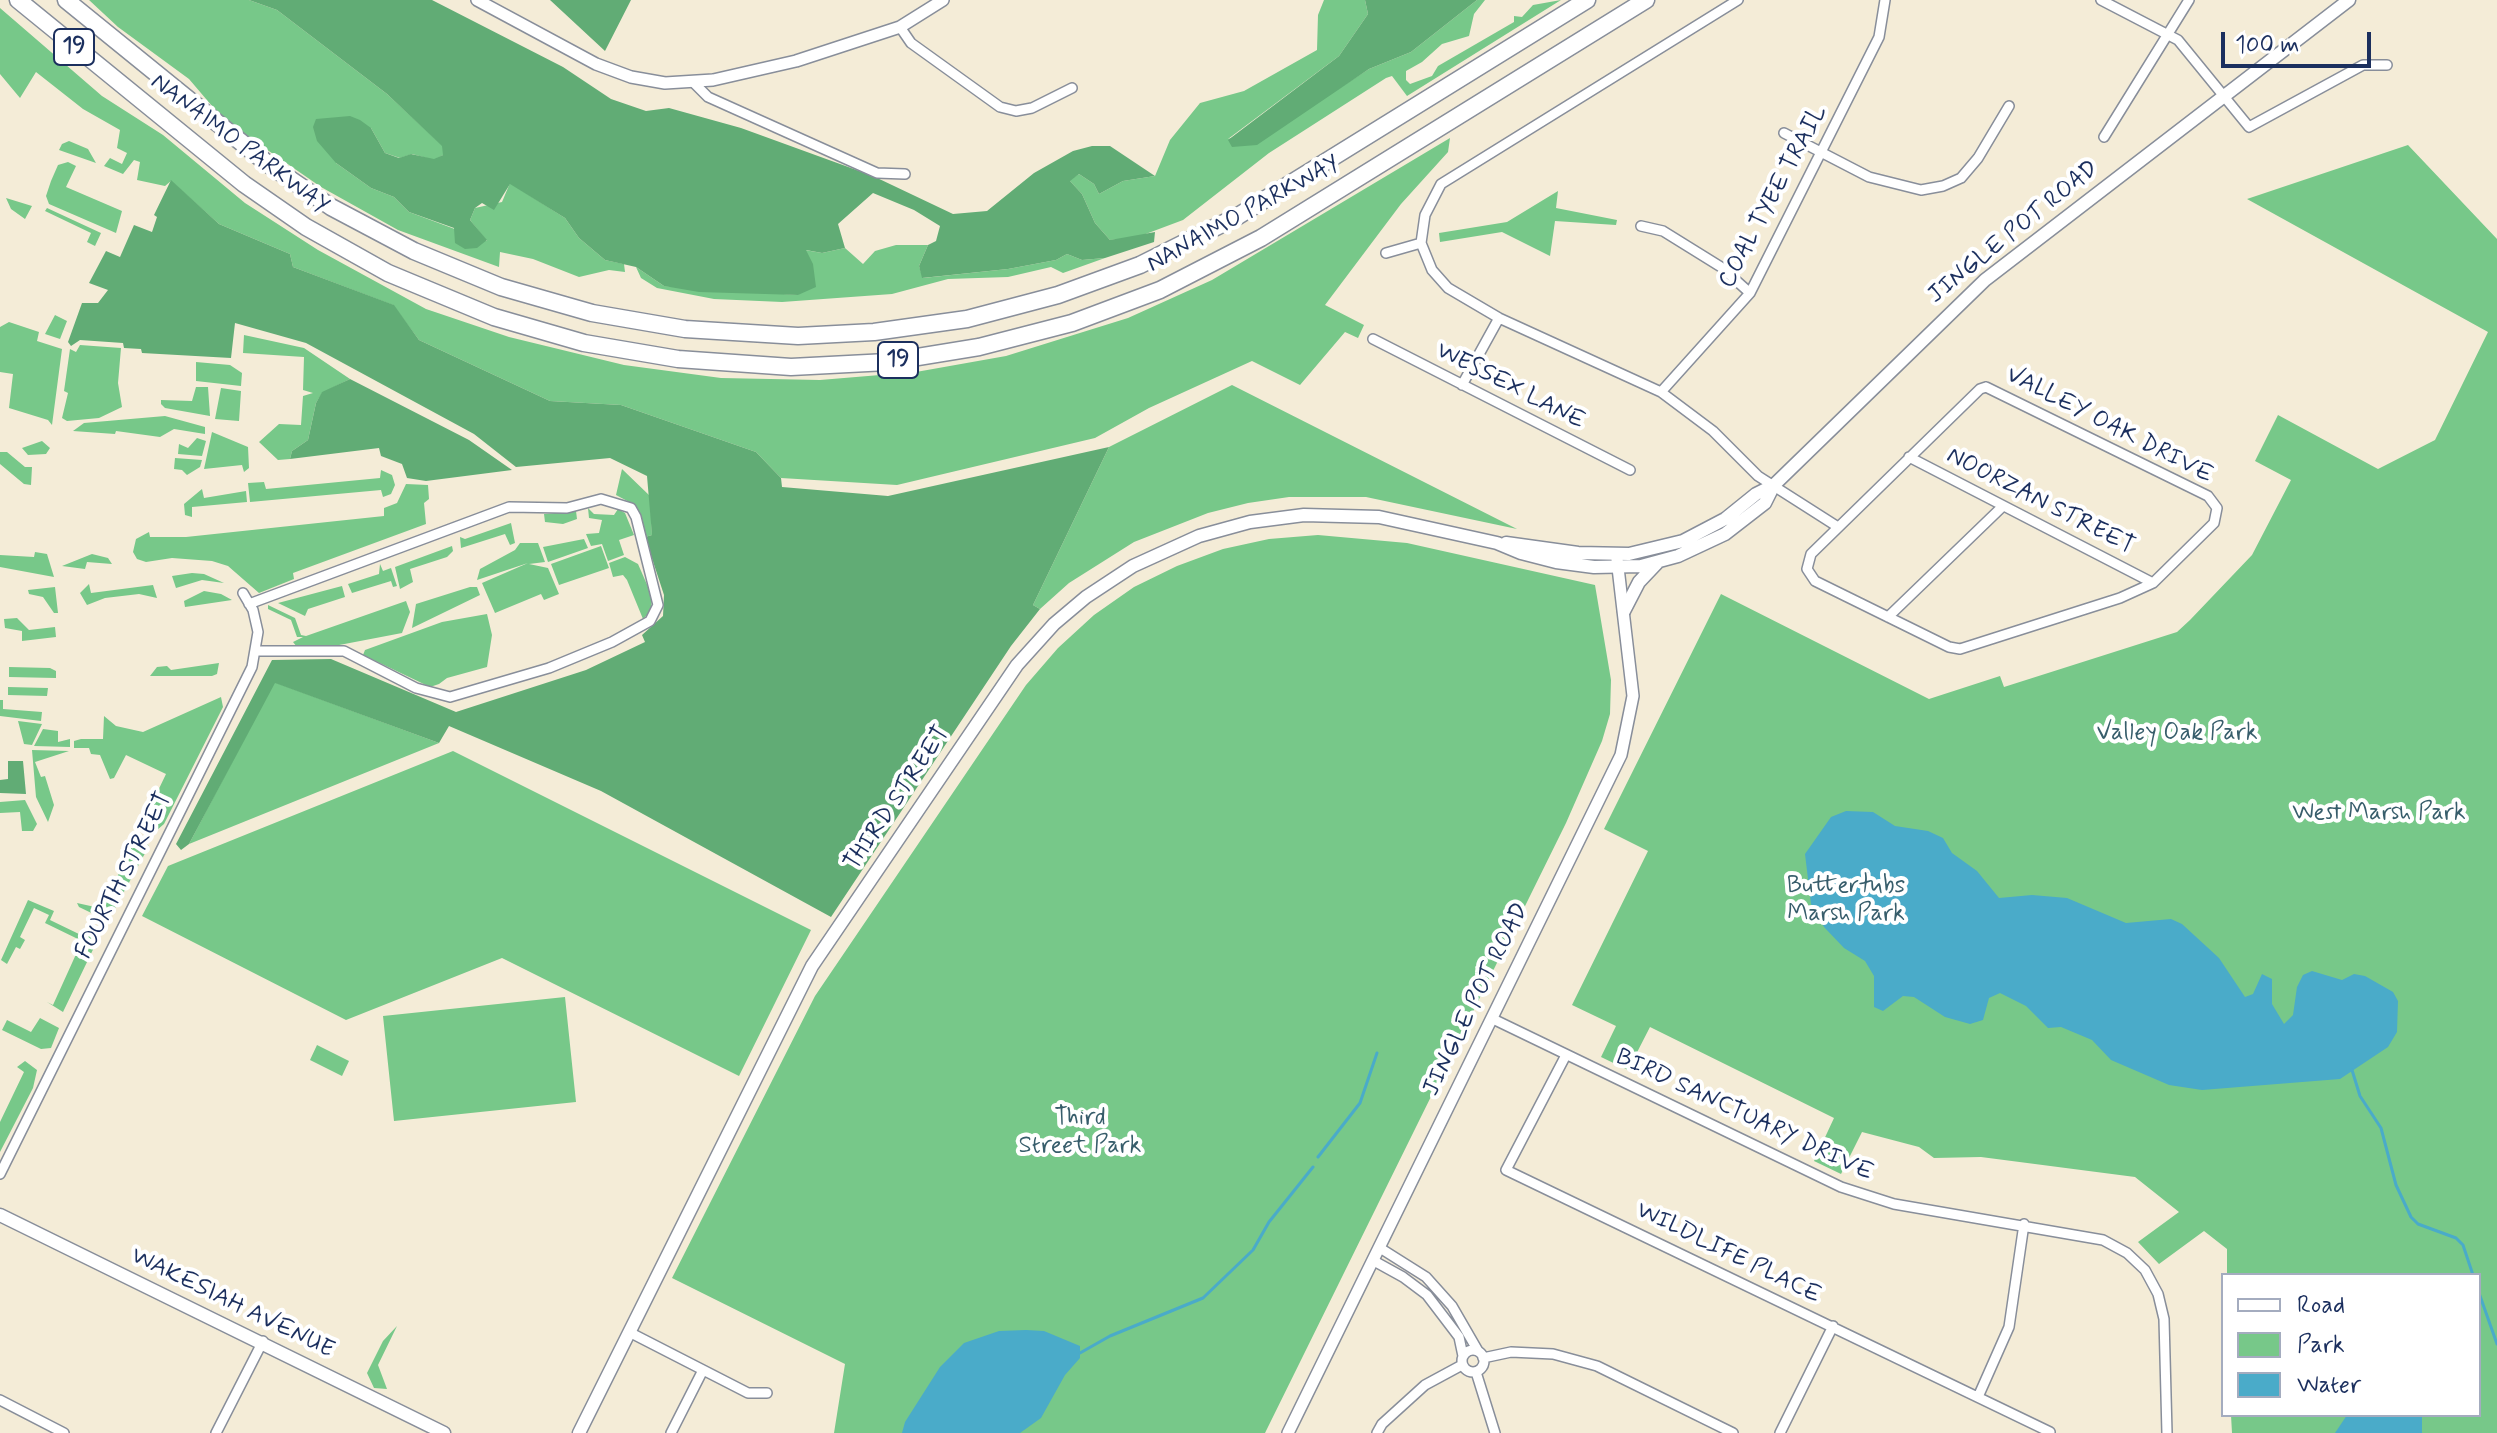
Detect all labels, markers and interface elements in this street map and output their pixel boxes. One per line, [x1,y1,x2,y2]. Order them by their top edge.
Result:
scale bar [2225,16,2375,66]
road number: 19 [54,29,94,65]
text: 100 m [2235,30,2299,61]
street label: NANAIMO PARKWAY [144,69,334,221]
street label: COAL TYEE TRAIL [1714,100,1834,294]
street label: NANAIMO PARKWAY [1143,150,1345,280]
street label: JINGLE POT ROAD [1923,155,2105,311]
street label: WESSEX LANE [1431,337,1589,437]
road number: 19 [878,342,918,378]
street label: VALLEY OAK DRIVE [2001,361,2217,491]
street label: NOORZAN STREET [1941,442,2139,562]
park label: Valley Oak Park [2096,720,2258,748]
street label: THIRD STREET [839,721,957,877]
street label: FOURTH STREET [71,788,179,964]
park label: West Marsh Park [2292,800,2466,828]
park label: Buttertubs Marsh Park [1787,873,1905,929]
street label: JINGLE POT ROAD [1418,899,1536,1101]
street label: BIRD SANCTUARY DRIVE [1611,1044,1877,1188]
park label: Third Street Park [1019,1105,1141,1161]
street label: WILDLIFE PLACE [1631,1197,1825,1311]
street label: WAKESIAH AVENUE [126,1242,338,1366]
legend [2221,1273,2481,1417]
text: Road [2297,1290,2345,1321]
text: Park [2297,1330,2345,1361]
text: Water [2297,1370,2361,1401]

